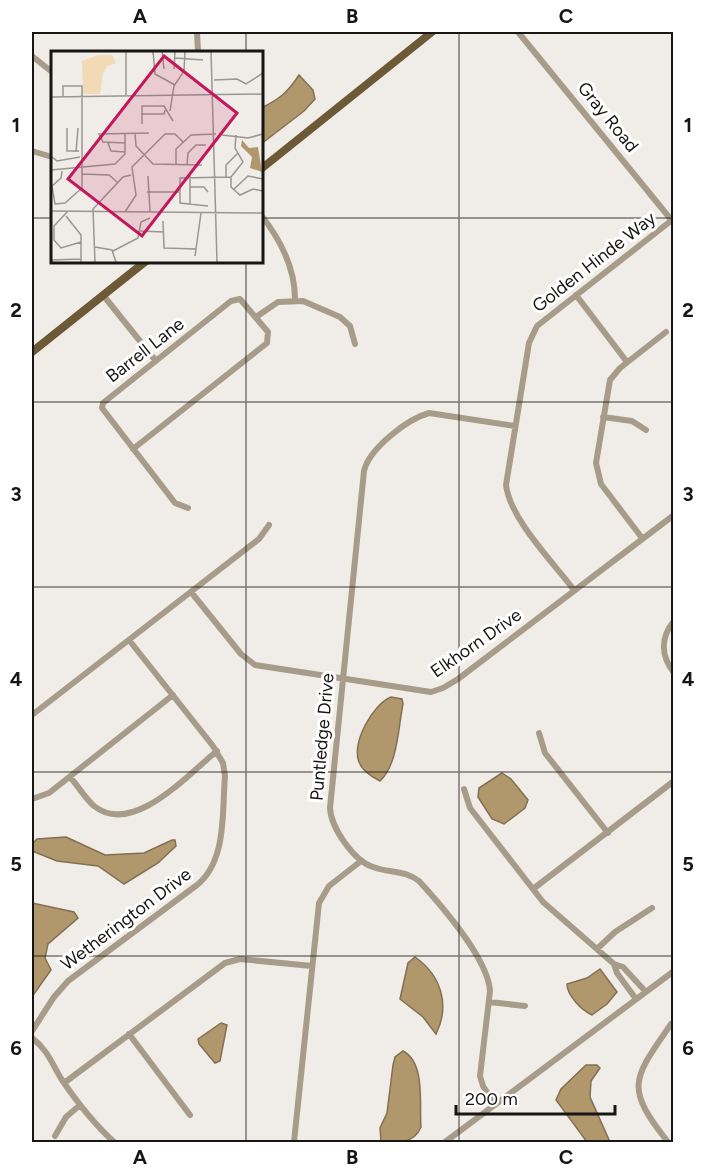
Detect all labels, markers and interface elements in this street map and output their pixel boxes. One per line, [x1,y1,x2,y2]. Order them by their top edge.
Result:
text: A [133,4,148,28]
text: B [346,4,358,28]
text: C [559,4,573,28]
inset map [51,51,262,262]
street label: Gray Road [573,77,643,157]
text: 1 [12,113,20,137]
text: 1 [684,113,692,137]
street label: Golden Hinde Way [528,207,661,317]
text: 2 [10,298,22,322]
text: 2 [682,298,694,322]
street label: Barrell Lane [102,313,189,387]
text: 3 [10,482,22,506]
text: 3 [682,482,694,506]
street label: Elkhorn Drive [426,603,526,682]
text: 4 [10,667,23,691]
text: 4 [682,667,695,691]
street label: Puntledge Drive [305,672,339,802]
text: 5 [10,852,22,876]
text: 5 [682,852,694,876]
street label: Wetherington Drive [57,863,196,975]
text: 6 [10,1036,22,1060]
text: 6 [682,1036,694,1060]
scale bar [456,1078,615,1116]
text: 200 m [465,1088,518,1110]
text: A [133,1145,148,1169]
text: B [346,1145,358,1169]
text: C [559,1145,573,1169]

